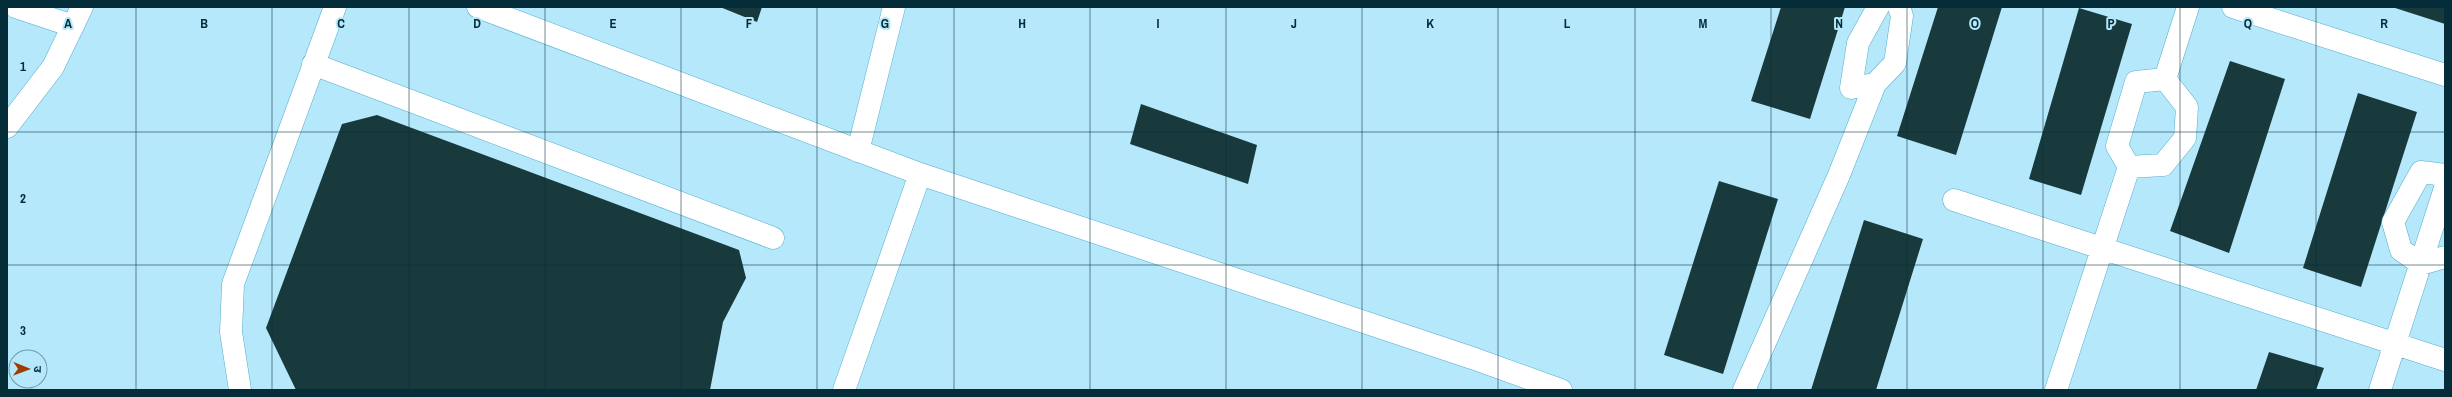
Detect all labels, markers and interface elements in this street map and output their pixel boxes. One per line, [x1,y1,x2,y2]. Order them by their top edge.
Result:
text: A [64,15,72,32]
text: B [200,15,208,32]
text: C [337,15,345,32]
text: D [473,15,481,32]
text: E [609,15,617,32]
text: F [746,15,753,32]
text: G [881,15,889,32]
text: H [1018,15,1026,32]
text: I [1157,15,1160,32]
text: J [1291,15,1297,32]
text: K [1426,15,1434,32]
text: L [1564,15,1571,32]
text: M [1699,15,1708,32]
text: N [1835,15,1843,32]
text: O [1971,15,1979,32]
text: P [2107,15,2115,32]
text: Q [2244,15,2252,32]
text: R [2380,15,2388,32]
text: 1 [20,58,26,75]
text: 2 [20,190,26,207]
text: 3 [20,322,26,339]
north arrow [8,349,48,389]
text: उ [31,366,45,373]

